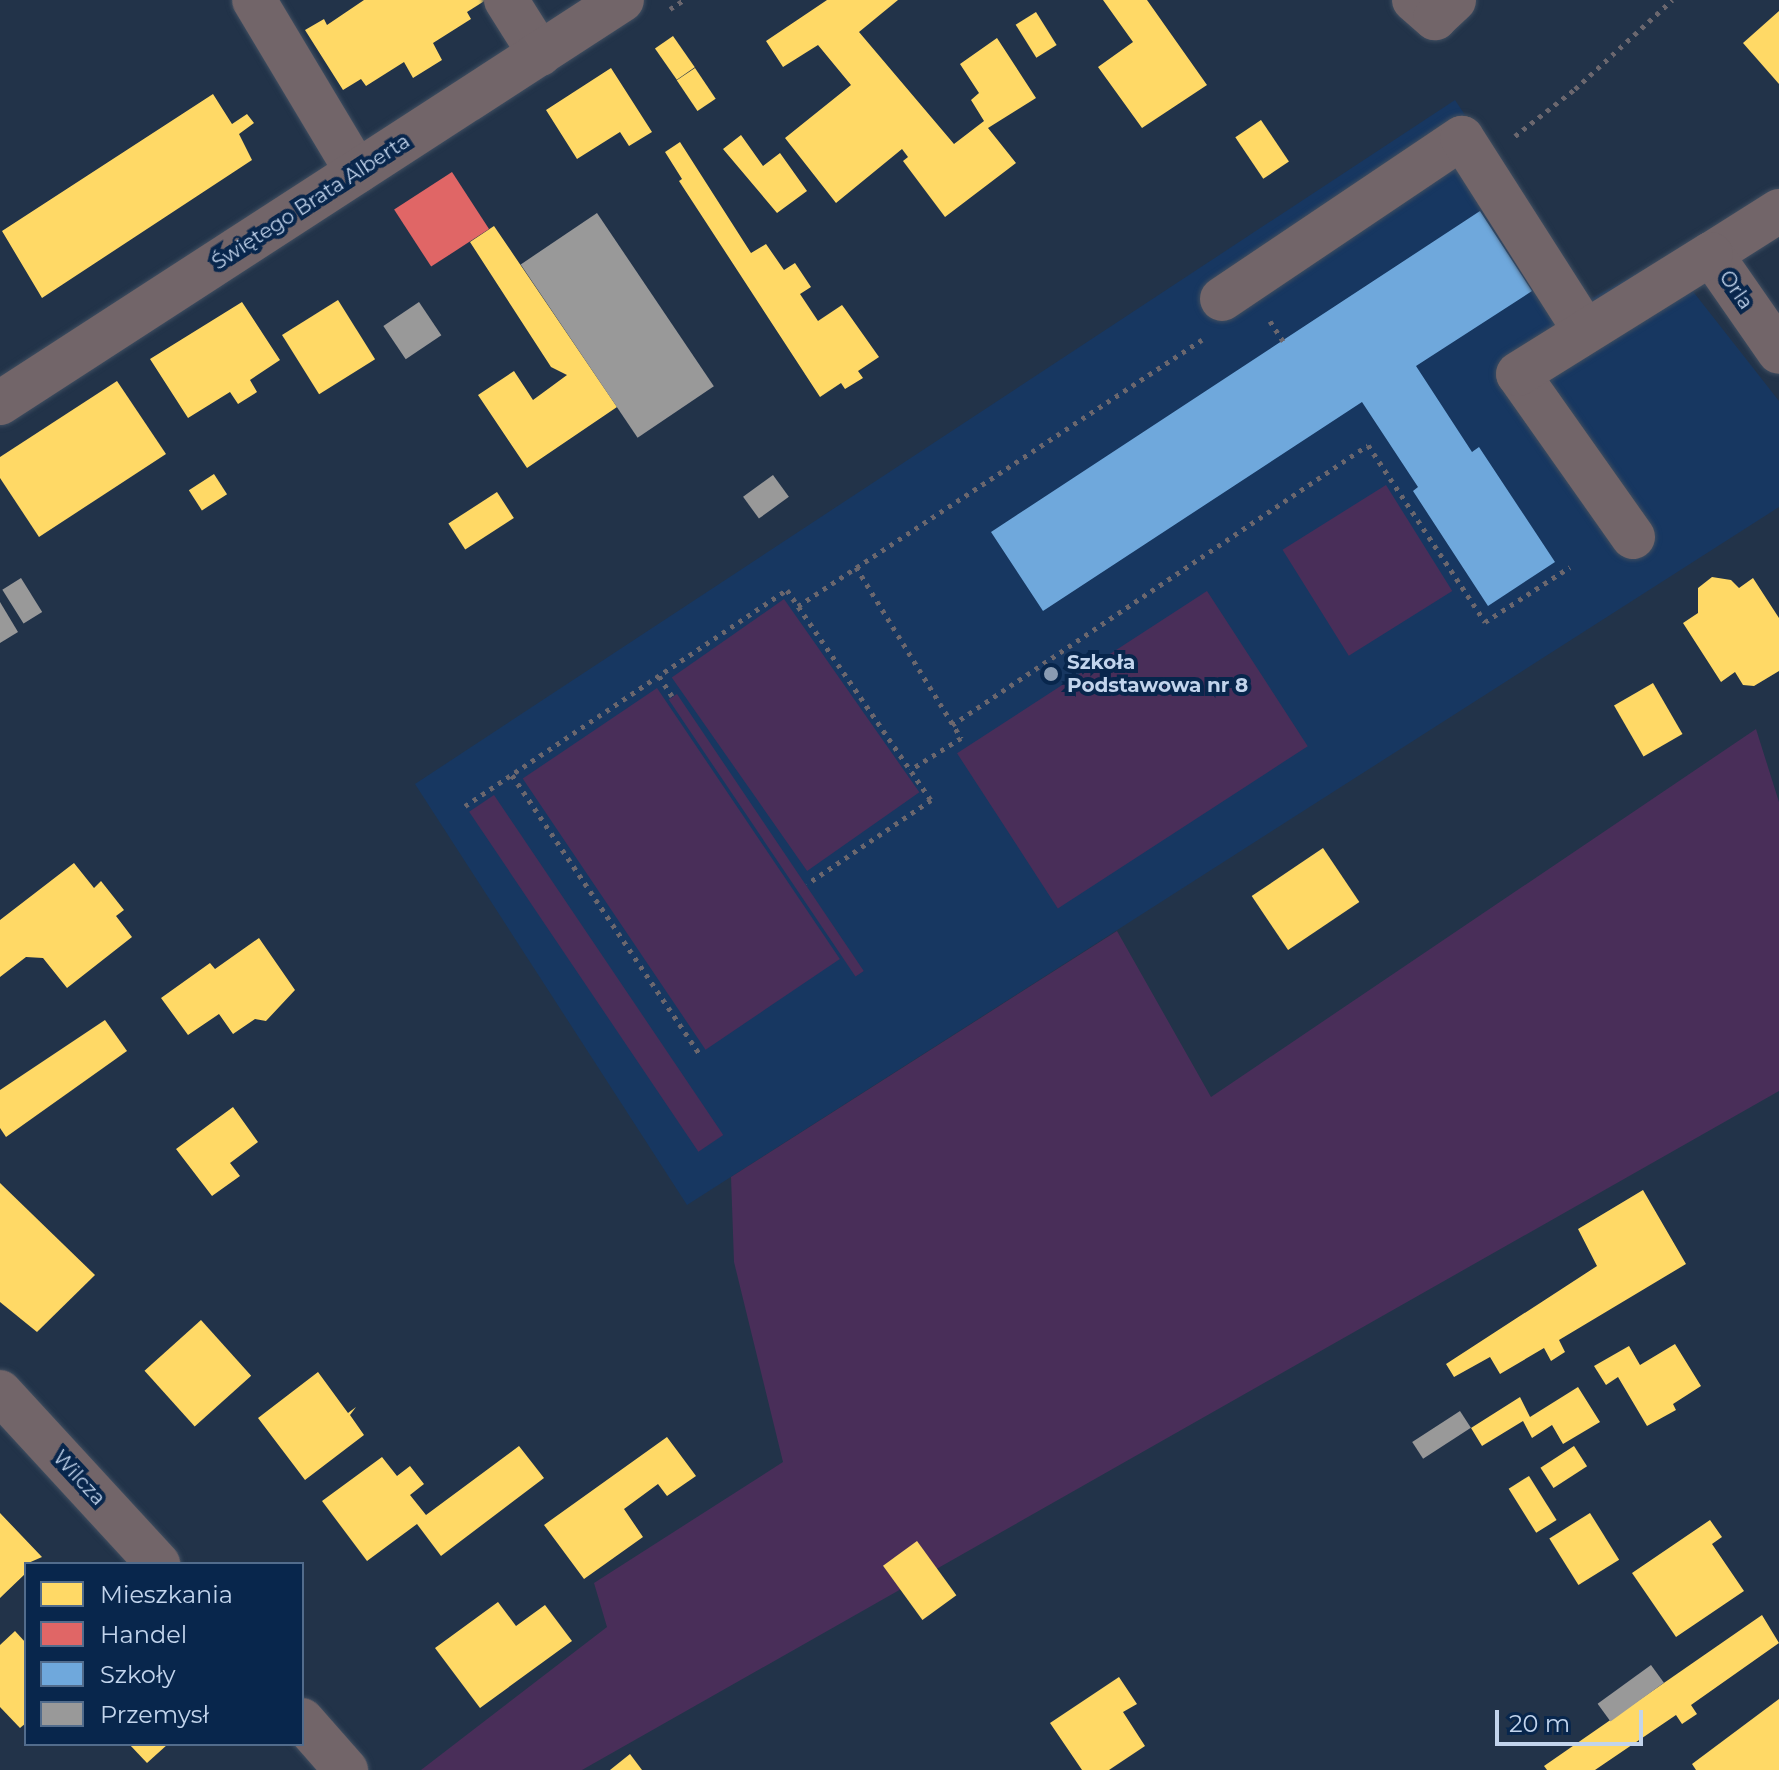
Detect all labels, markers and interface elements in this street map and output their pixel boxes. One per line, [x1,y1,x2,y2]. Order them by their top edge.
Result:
street label: Świętego Brata Alberta [208,129,414,275]
street label: Orla [1714,266,1758,314]
place label: Szkoła Podstawowa nr 8 [1067,650,1248,697]
marker: Szkoła Podstawowa nr 8 [1042,665,1060,683]
street label: Wilcza [48,1446,110,1510]
legend [24,1562,304,1746]
text: Mieszkania [100,1580,233,1609]
text: Handel [100,1620,187,1649]
text: Szkoły [100,1660,176,1689]
scale bar [1499,1694,1647,1744]
text: Przemysł [100,1700,209,1729]
text: 20 m [1509,1709,1570,1738]

